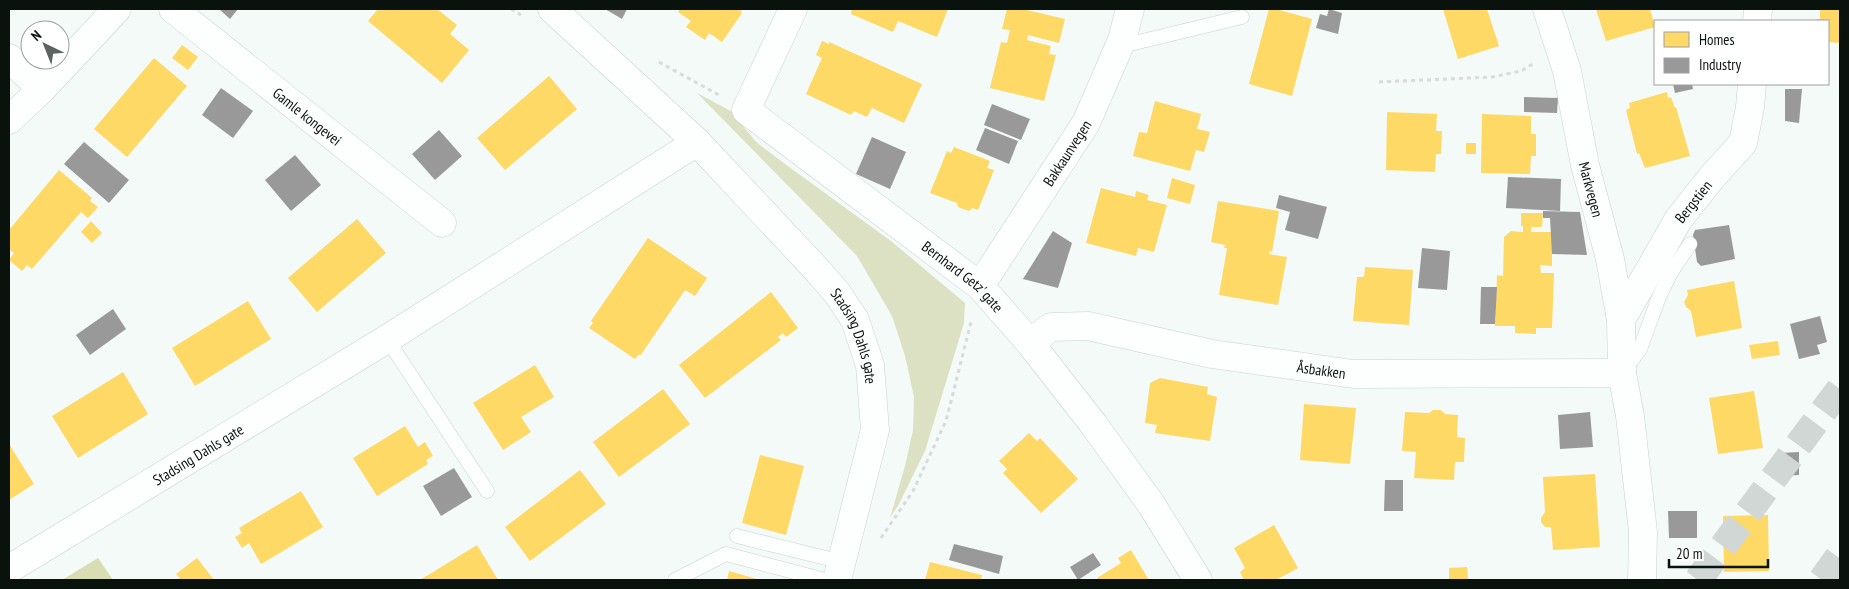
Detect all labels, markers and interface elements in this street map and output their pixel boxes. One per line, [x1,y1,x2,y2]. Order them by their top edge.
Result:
north arrow [20,20,70,70]
legend [1654,20,1829,85]
text: N [27,26,45,45]
text: Homes [1699,30,1735,49]
text: Industry [1699,55,1741,74]
street label: Gamle kongevei [269,83,346,149]
street label: Bakkaunvegen [1038,116,1095,189]
street label: Markvegen [1575,159,1608,219]
street label: Bergstien [1670,176,1716,226]
street label: Bernhard Getz' gate [919,236,1008,316]
street label: Stadsing Dahls gate [827,284,881,384]
street label: Åsbakken [1296,357,1347,382]
street label: Stadsing Dahls gate [149,419,247,489]
scale bar [1669,536,1768,568]
text: 20 m [1676,544,1702,563]

